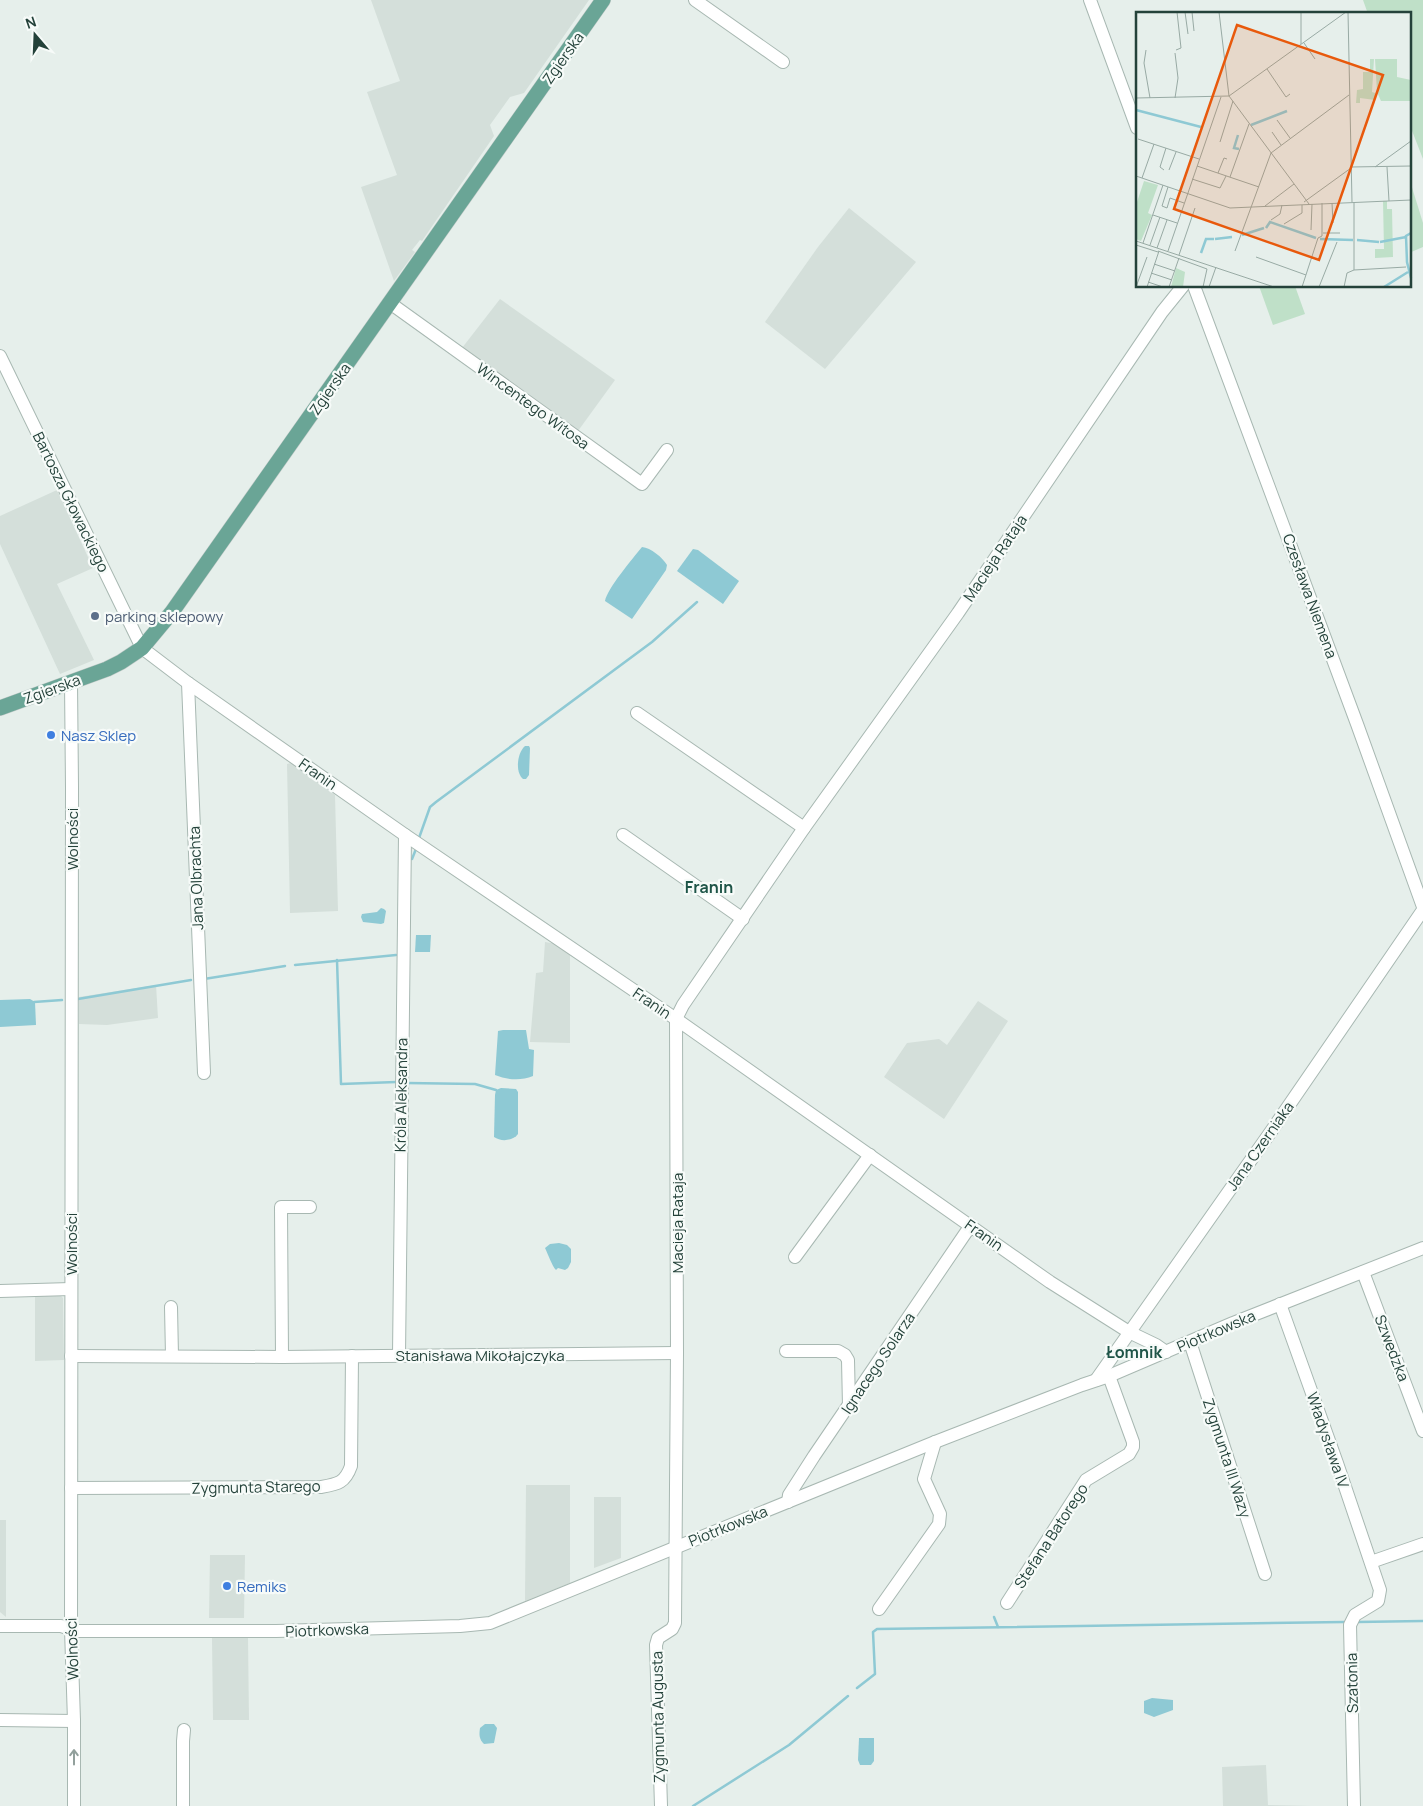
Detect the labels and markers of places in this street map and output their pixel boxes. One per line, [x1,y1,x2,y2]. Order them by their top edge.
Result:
place label: parking sklepowy [105,606,224,627]
marker: parking sklepowy [89,610,101,622]
place label: Nasz Sklep [61,725,136,746]
marker: Nasz Sklep [45,729,57,741]
place label: Remiks [237,1576,287,1597]
marker: Remiks [221,1580,233,1592]

